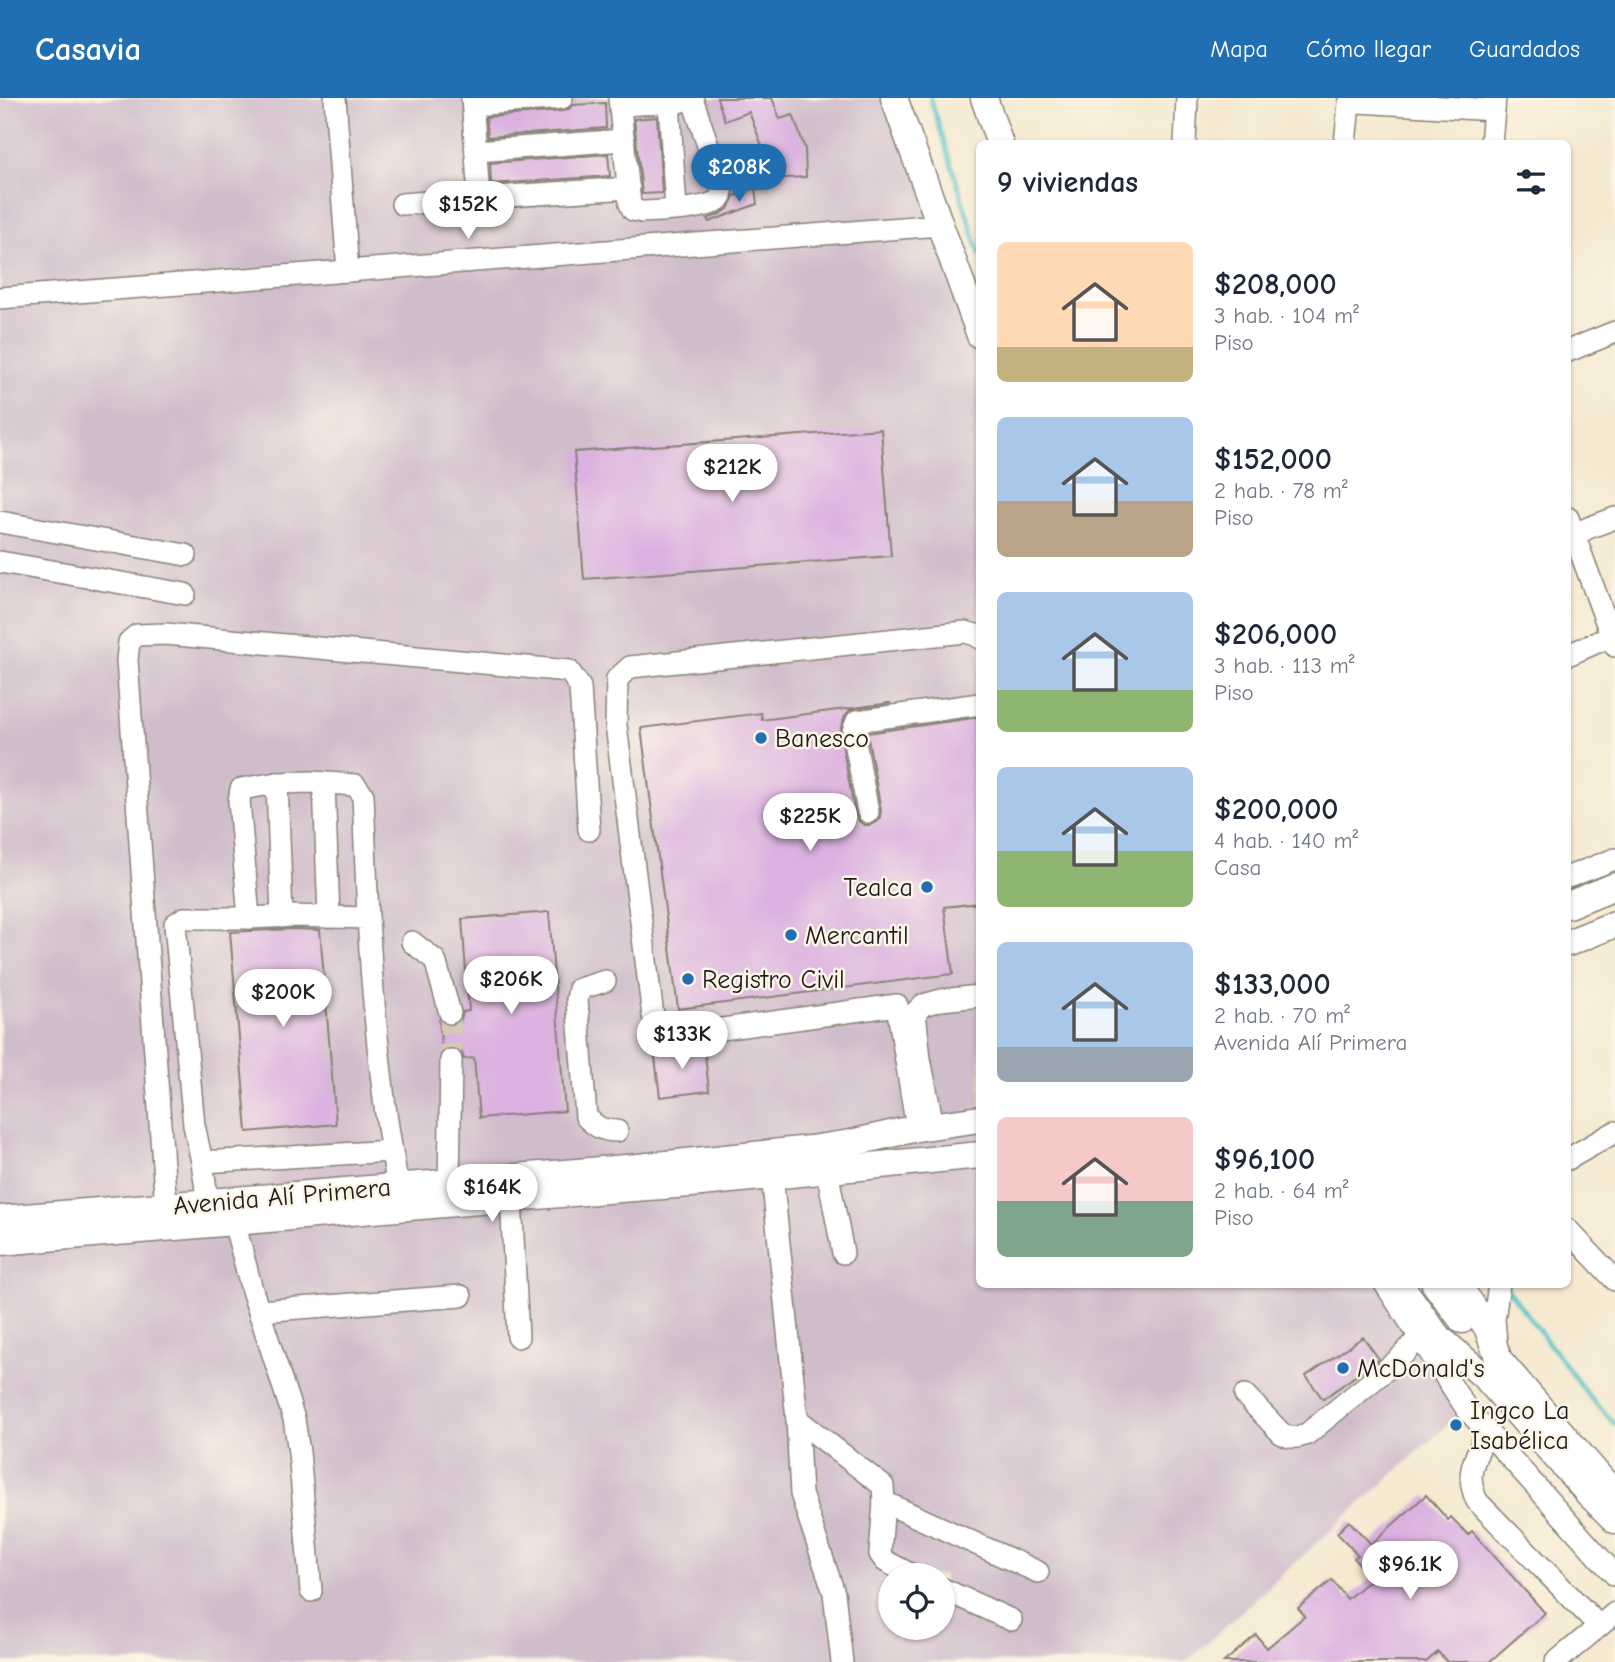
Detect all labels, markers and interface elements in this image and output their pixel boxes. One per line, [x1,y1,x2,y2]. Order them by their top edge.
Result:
text: Casavia [35,30,141,68]
text: Mapa [1210,35,1268,63]
text: Cómo llegar [1306,35,1431,63]
text: Guardados [1469,35,1580,63]
pin: $208K [690,144,788,204]
text: $208K [707,153,771,180]
icon: filters [1512,163,1550,201]
text: 9 viviendas [997,165,1138,200]
pin: $152K [419,181,517,241]
text: $152K [438,190,498,217]
text: $208,000 [1214,267,1337,302]
icon: home [1053,270,1137,354]
text: 3 hab. · 104 m² [1214,302,1359,329]
text: Piso [1214,329,1254,356]
text: $152,000 [1214,442,1332,477]
pin: $212K [683,444,781,504]
icon: home [1053,445,1137,529]
text: $212K [703,453,761,480]
text: 2 hab. · 78 m² [1214,477,1348,504]
text: Piso [1214,504,1254,531]
text: $206,000 [1214,617,1337,652]
icon: home [1053,620,1137,704]
text: 3 hab. · 113 m² [1214,652,1354,679]
text: Piso [1214,679,1254,706]
place label: Banesco [775,724,869,754]
marker: Banesco [753,730,769,746]
text: $200,000 [1214,792,1339,827]
pin: $225K [761,794,859,853]
icon: home [1053,795,1137,879]
text: $225K [779,802,841,829]
text: 4 hab. · 140 m² [1214,827,1358,854]
text: Casa [1214,854,1261,881]
place label: Tealca [843,873,913,903]
marker: Tealca [919,879,935,895]
place label: Mercantil [805,921,909,951]
marker: Mercantil [783,927,799,943]
pin: $206K [462,956,560,1016]
text: $206K [479,965,543,992]
place label: Registro Civil [702,965,845,995]
text: $133,000 [1214,967,1331,1002]
pin: $200K [234,970,332,1029]
icon: home [1053,970,1137,1054]
marker: Registro Civil [680,971,696,987]
text: $200K [251,978,315,1005]
text: 2 hab. · 70 m² [1214,1002,1350,1029]
pin: $133K [633,1012,731,1071]
text: $133K [653,1020,711,1047]
text: Avenida Alí Primera [1214,1029,1407,1056]
text: $96,100 [1214,1142,1315,1177]
icon: home [1053,1145,1137,1229]
pin: $164K [443,1164,541,1224]
street label: Avenida Alí Primera [172,1173,392,1221]
text: $164K [463,1173,521,1200]
text: 2 hab. · 64 m² [1214,1177,1349,1204]
text: Piso [1214,1204,1254,1231]
place label: McDonald's [1357,1354,1485,1384]
marker: McDonald's [1335,1360,1351,1376]
place label: Ingco La Isabélica [1470,1396,1569,1456]
marker: Ingco La Isabélica [1448,1417,1464,1433]
pin: $96.1K [1353,1542,1467,1601]
text: $96.1K [1378,1550,1442,1577]
map controls [878,1563,955,1640]
button: locate [878,1563,955,1640]

